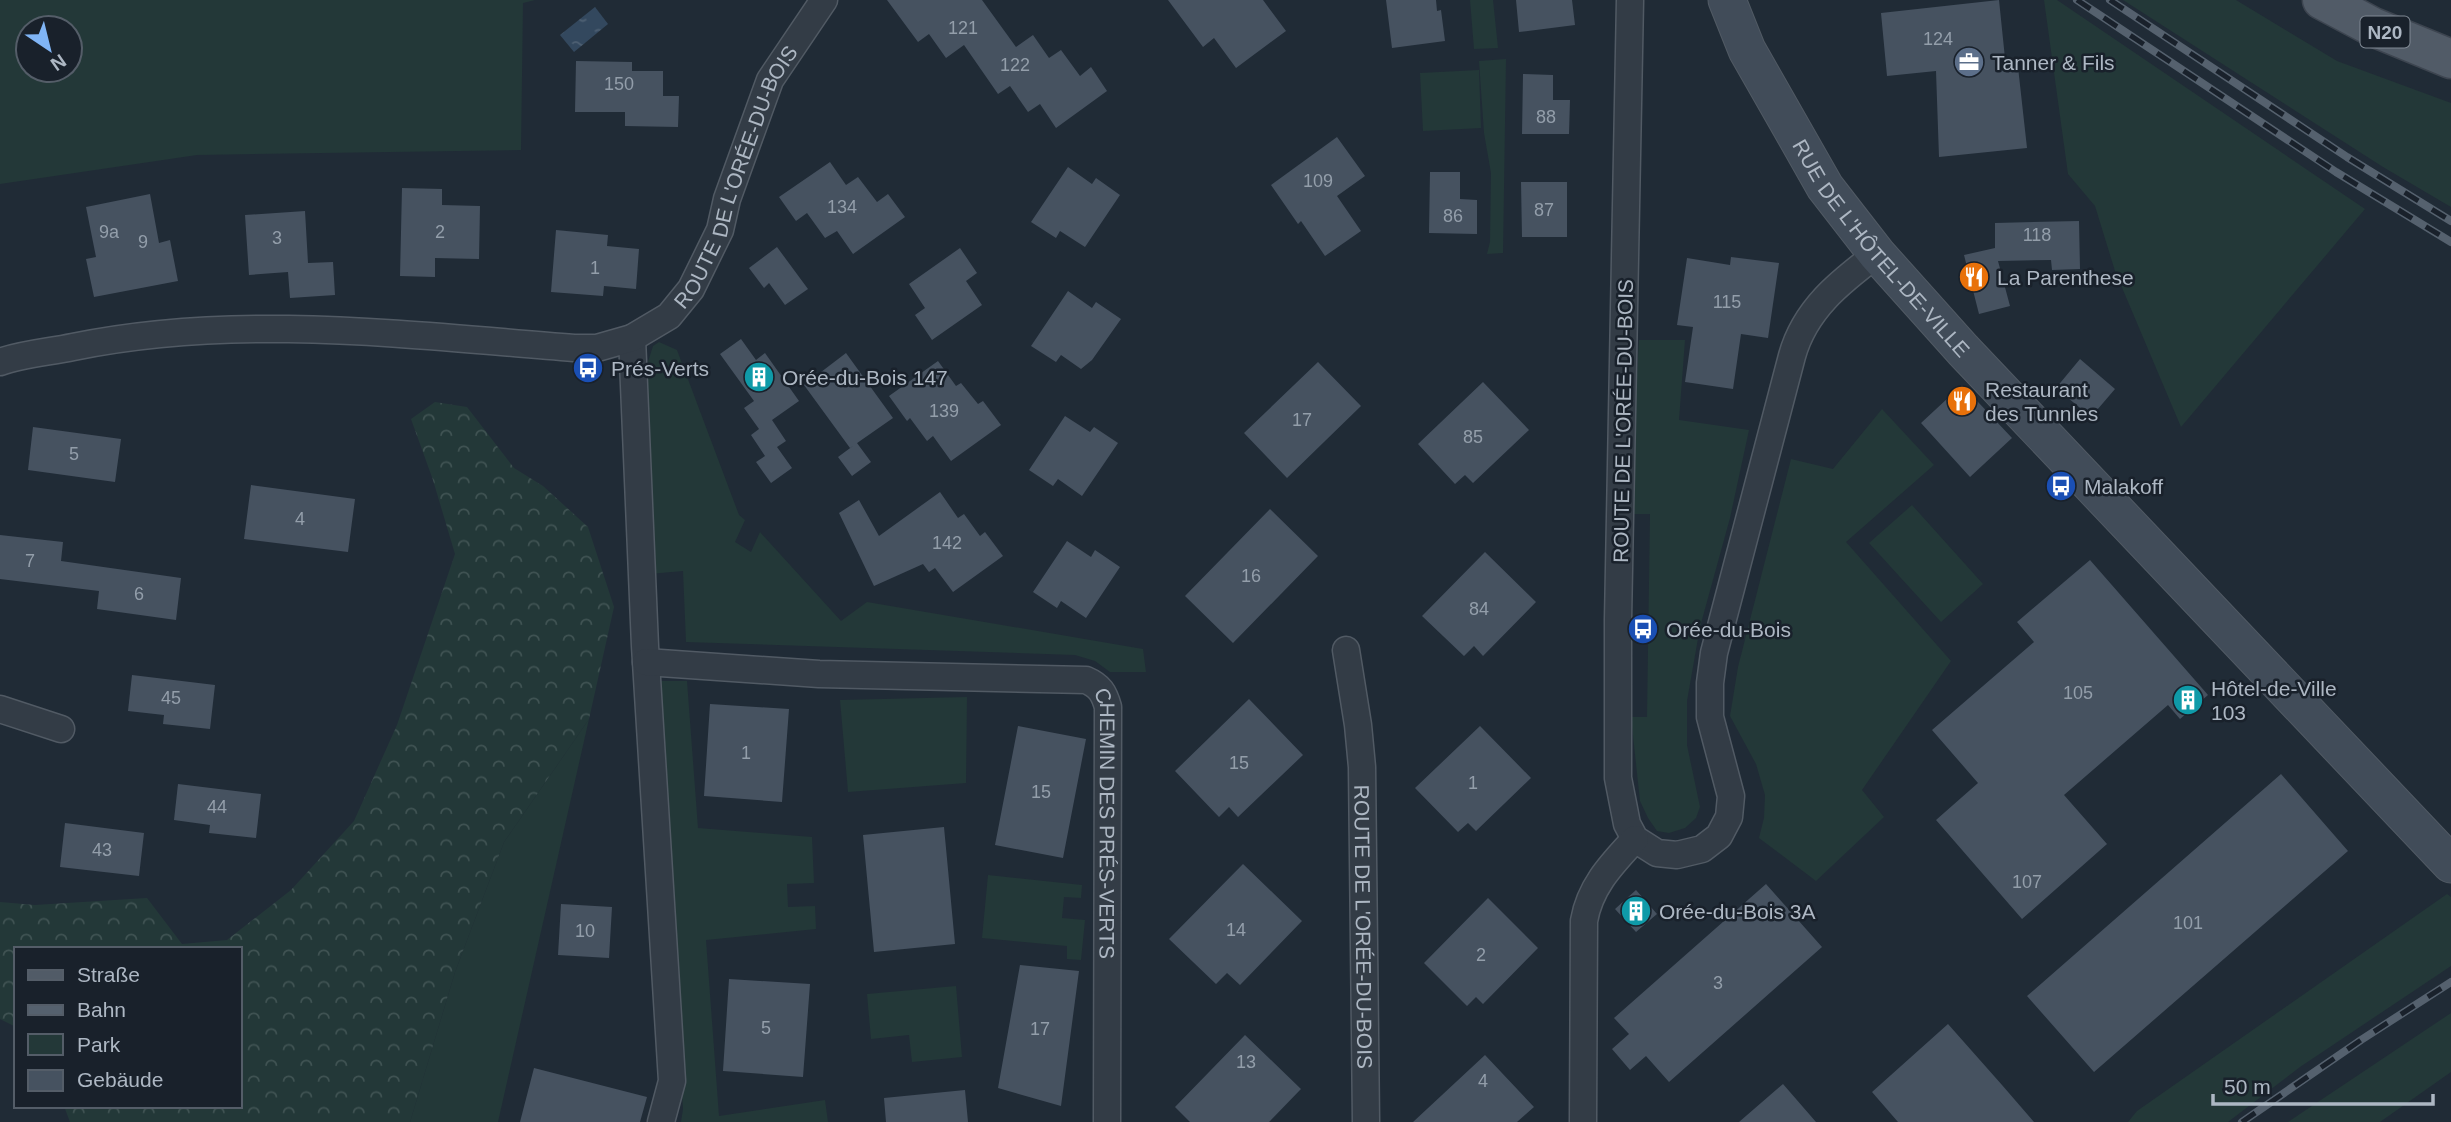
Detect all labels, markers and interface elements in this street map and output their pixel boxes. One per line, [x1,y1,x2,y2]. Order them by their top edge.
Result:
north arrow [14,14,84,84]
road number: N20 [2360,16,2410,48]
house number: 121 [948,18,978,38]
house number: 124 [1923,29,1953,49]
street label: ROUTE DE L'ORÉE-DU-BOIS [669,41,802,312]
office icon: Tanner & Fils [1952,45,1986,79]
text: N [47,50,70,75]
place label: Tanner & Fils [1992,51,2115,74]
house number: 122 [1000,55,1030,75]
house number: 150 [604,74,634,94]
house number: 88 [1536,107,1556,127]
street label: RUE DE L'HÔTEL-DE-VILLE [1789,135,1975,361]
house number: 109 [1303,171,1333,191]
house number: 134 [827,197,857,217]
house number: 87 [1534,200,1554,220]
house number: 86 [1443,206,1463,226]
house number: 9a [99,222,120,242]
house number: 2 [435,222,445,242]
house number: 118 [2023,225,2051,245]
house number: 3 [272,228,282,248]
house number: 9 [138,232,148,252]
house number: 1 [590,258,600,278]
restaurant icon: La Parenthese [1957,260,1991,294]
place label: La Parenthese [1997,266,2134,289]
street label: ROUTE DE L'ORÉE-DU-BOIS [1609,279,1637,563]
house number: 115 [1713,292,1741,312]
bus stop icon: Prés-Verts [571,351,605,385]
place label: Prés-Verts [611,357,709,380]
building icon: Orée-du-Bois 147 [742,360,776,394]
place label: Orée-du-Bois 147 [782,366,948,389]
place label: Restaurant des Tunnles [1985,378,2098,425]
restaurant icon: Restaurant des Tunnles [1945,384,1979,418]
house number: 139 [929,401,959,421]
house number: 17 [1292,410,1312,430]
house number: 85 [1463,427,1483,447]
house number: 5 [69,444,79,464]
bus stop icon: Malakoff [2044,469,2078,503]
place label: Malakoff [2084,475,2163,498]
house number: 4 [295,509,305,529]
house number: 142 [932,533,962,553]
house number: 7 [25,551,35,571]
house number: 16 [1241,566,1261,586]
house number: 6 [134,584,144,604]
house number: 84 [1469,599,1489,619]
bus stop icon: Orée-du-Bois [1626,612,1660,646]
place label: Orée-du-Bois [1666,618,1791,641]
place label: Hôtel-de-Ville 103 [2211,677,2337,724]
house number: 105 [2063,683,2093,703]
building icon: Hôtel-de-Ville 103 [2171,683,2205,717]
street label: CHEMIN DES PRÉS-VERTS [1090,684,1120,959]
house number: 45 [161,688,181,708]
house number: 1 [741,743,751,763]
house number: 15 [1229,753,1249,773]
house number: 1 [1468,773,1478,793]
house number: 15 [1031,782,1051,802]
street label: ROUTE DE L'ORÉE-DU-BOIS [1351,785,1377,1069]
house number: 44 [207,797,227,817]
house number: 43 [92,840,112,860]
house number: 107 [2012,872,2042,892]
building icon: Orée-du-Bois 3A [1619,894,1653,928]
place label: Orée-du-Bois 3A [1659,900,1815,923]
house number: 101 [2173,913,2203,933]
house number: 14 [1226,920,1246,940]
house number: 10 [575,921,595,941]
house number: 2 [1476,945,1486,965]
legend [14,947,242,1108]
text: Straße [77,963,140,986]
house number: 3 [1713,973,1723,993]
text: Bahn [77,998,126,1021]
house number: 5 [761,1018,771,1038]
house number: 17 [1030,1019,1050,1039]
text: Park [77,1033,121,1056]
house number: 13 [1236,1052,1256,1072]
scale bar [2213,1062,2434,1106]
text: Gebäude [77,1068,163,1091]
house number: 4 [1478,1071,1488,1091]
text: 50 m [2224,1075,2271,1098]

